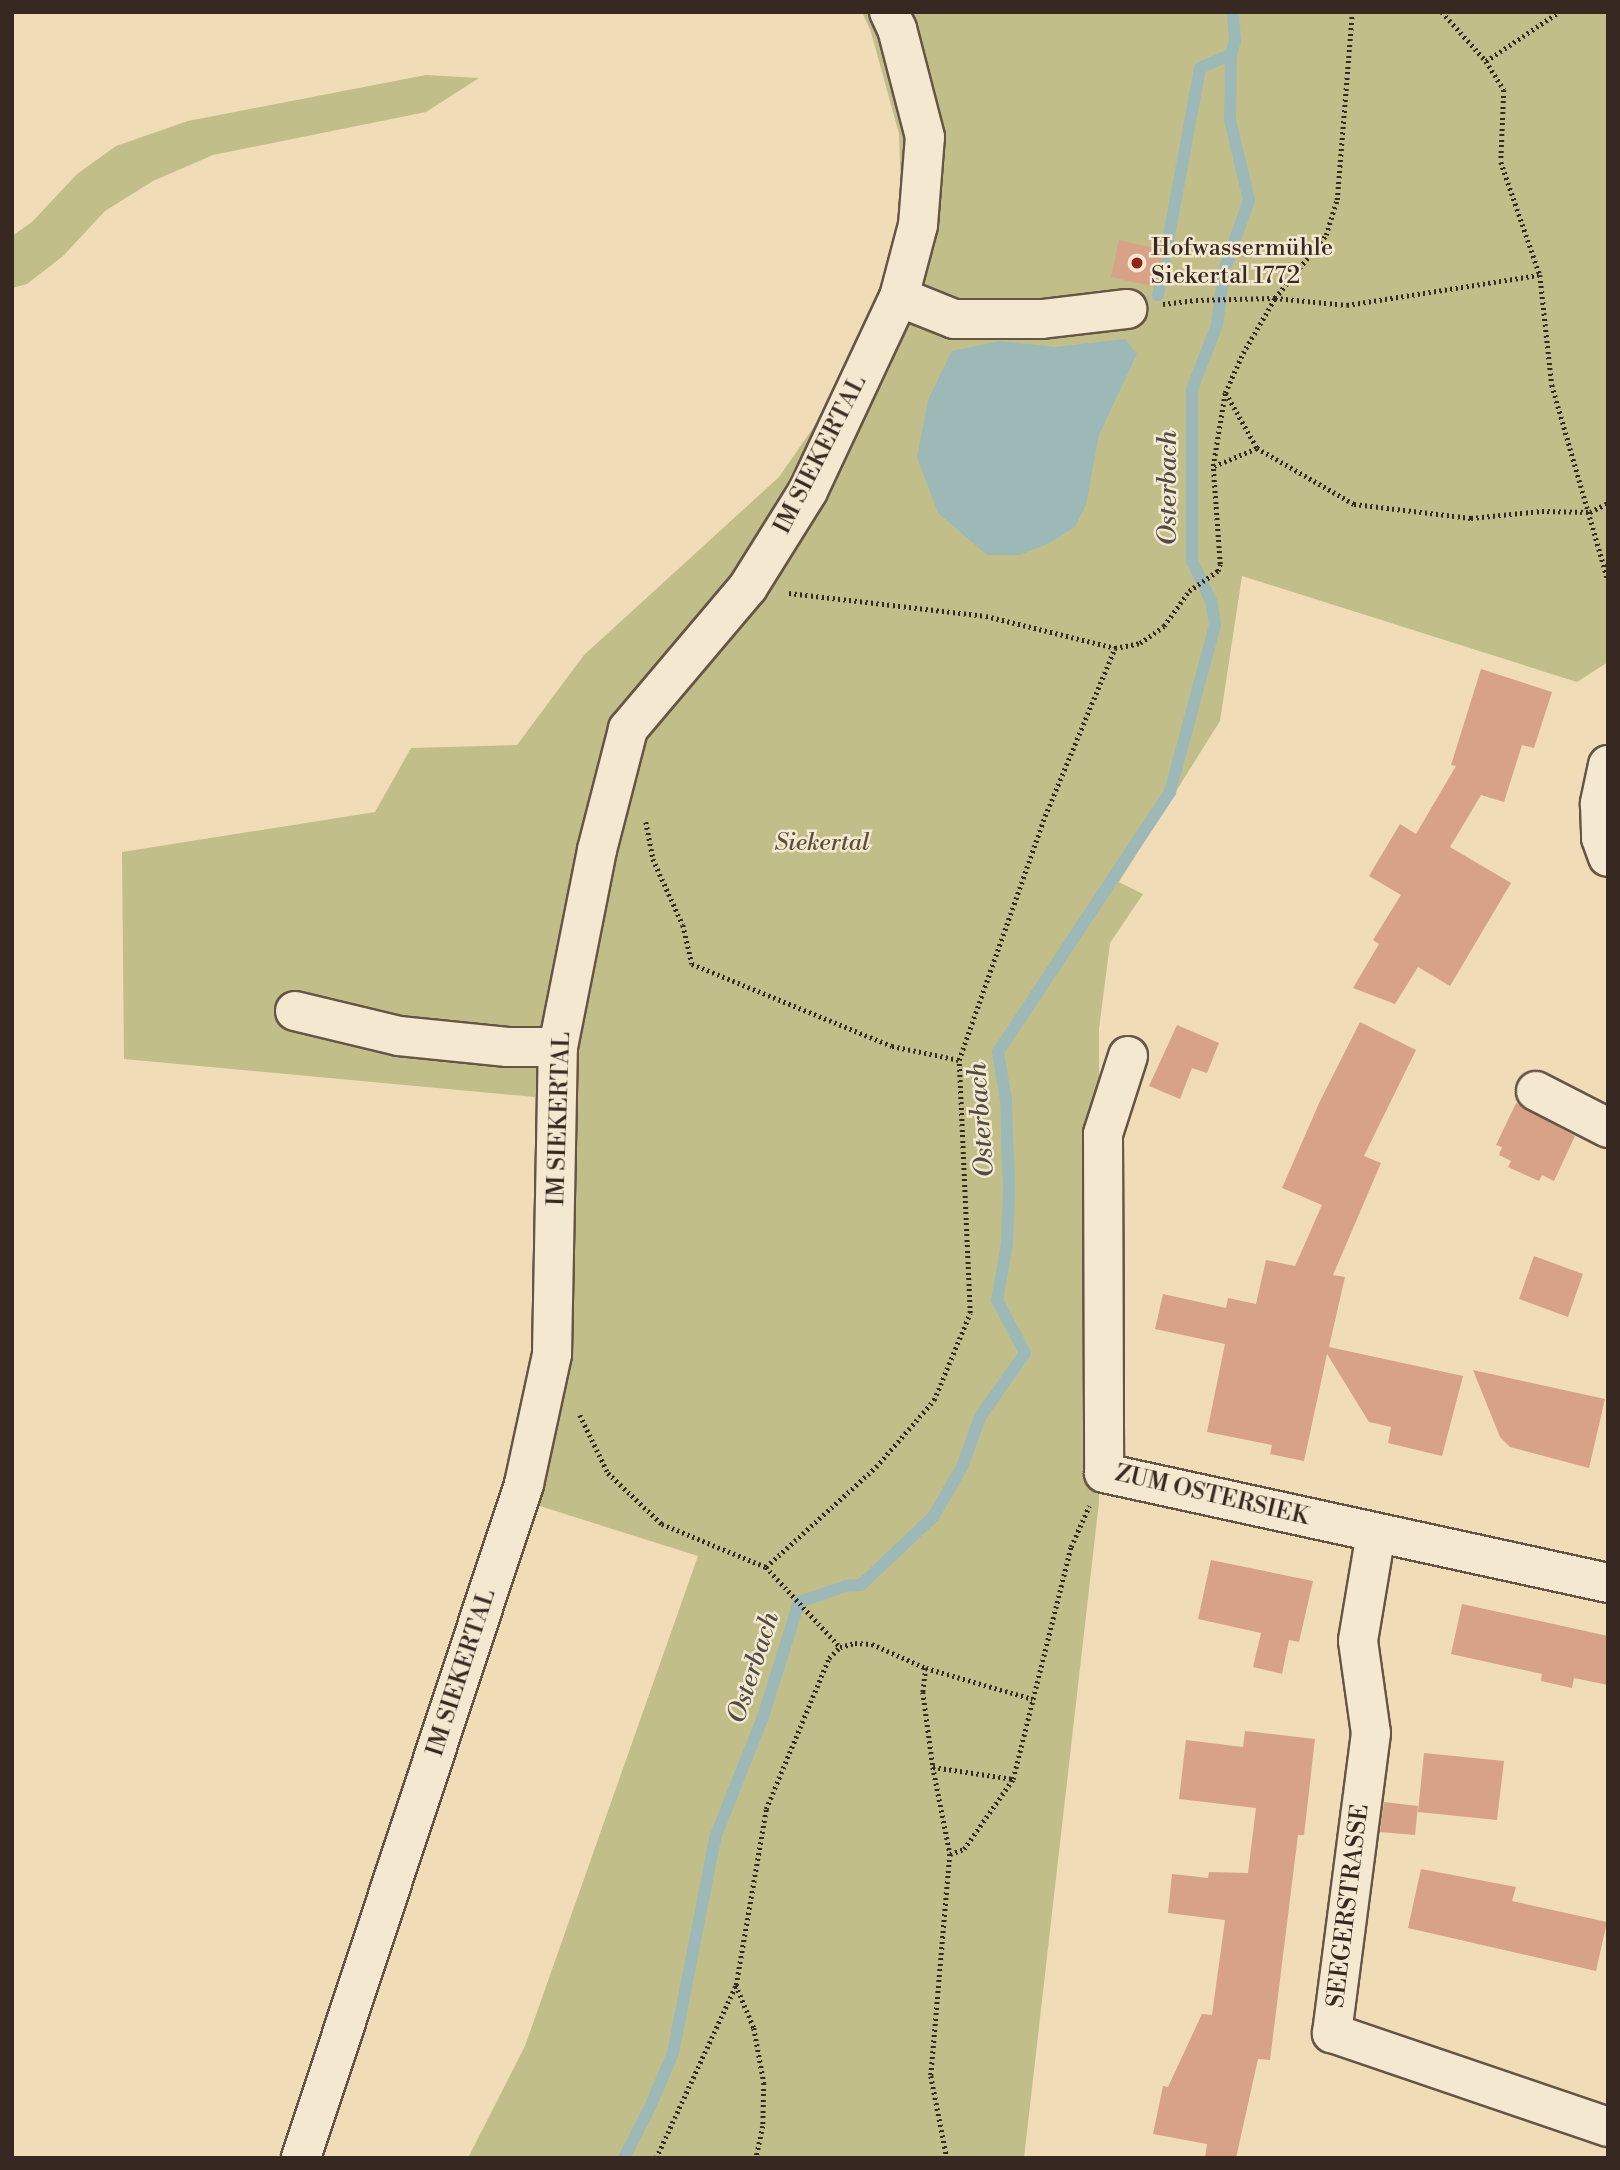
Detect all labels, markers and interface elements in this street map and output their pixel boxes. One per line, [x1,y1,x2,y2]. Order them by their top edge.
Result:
place label: Hofwassermühle Siekertal 1772 [1151,235,1333,291]
marker: Hofwassermühle Siekertal 1772 [1129,255,1145,271]
street label: IM SIEKERTAL [769,371,873,539]
water label: Osterbach [1153,431,1185,545]
park label: Siekertal [774,830,870,858]
street label: IM SIEKERTAL [543,1032,577,1206]
water label: Osterbach [962,1062,1002,1178]
street label: ZUM OSTERSIEK [1112,1460,1312,1532]
street label: IM SIEKERTAL [421,1586,503,1760]
water label: Osterbach [721,1609,787,1727]
street label: SEEGERSTRASSE [1322,1802,1376,2010]

